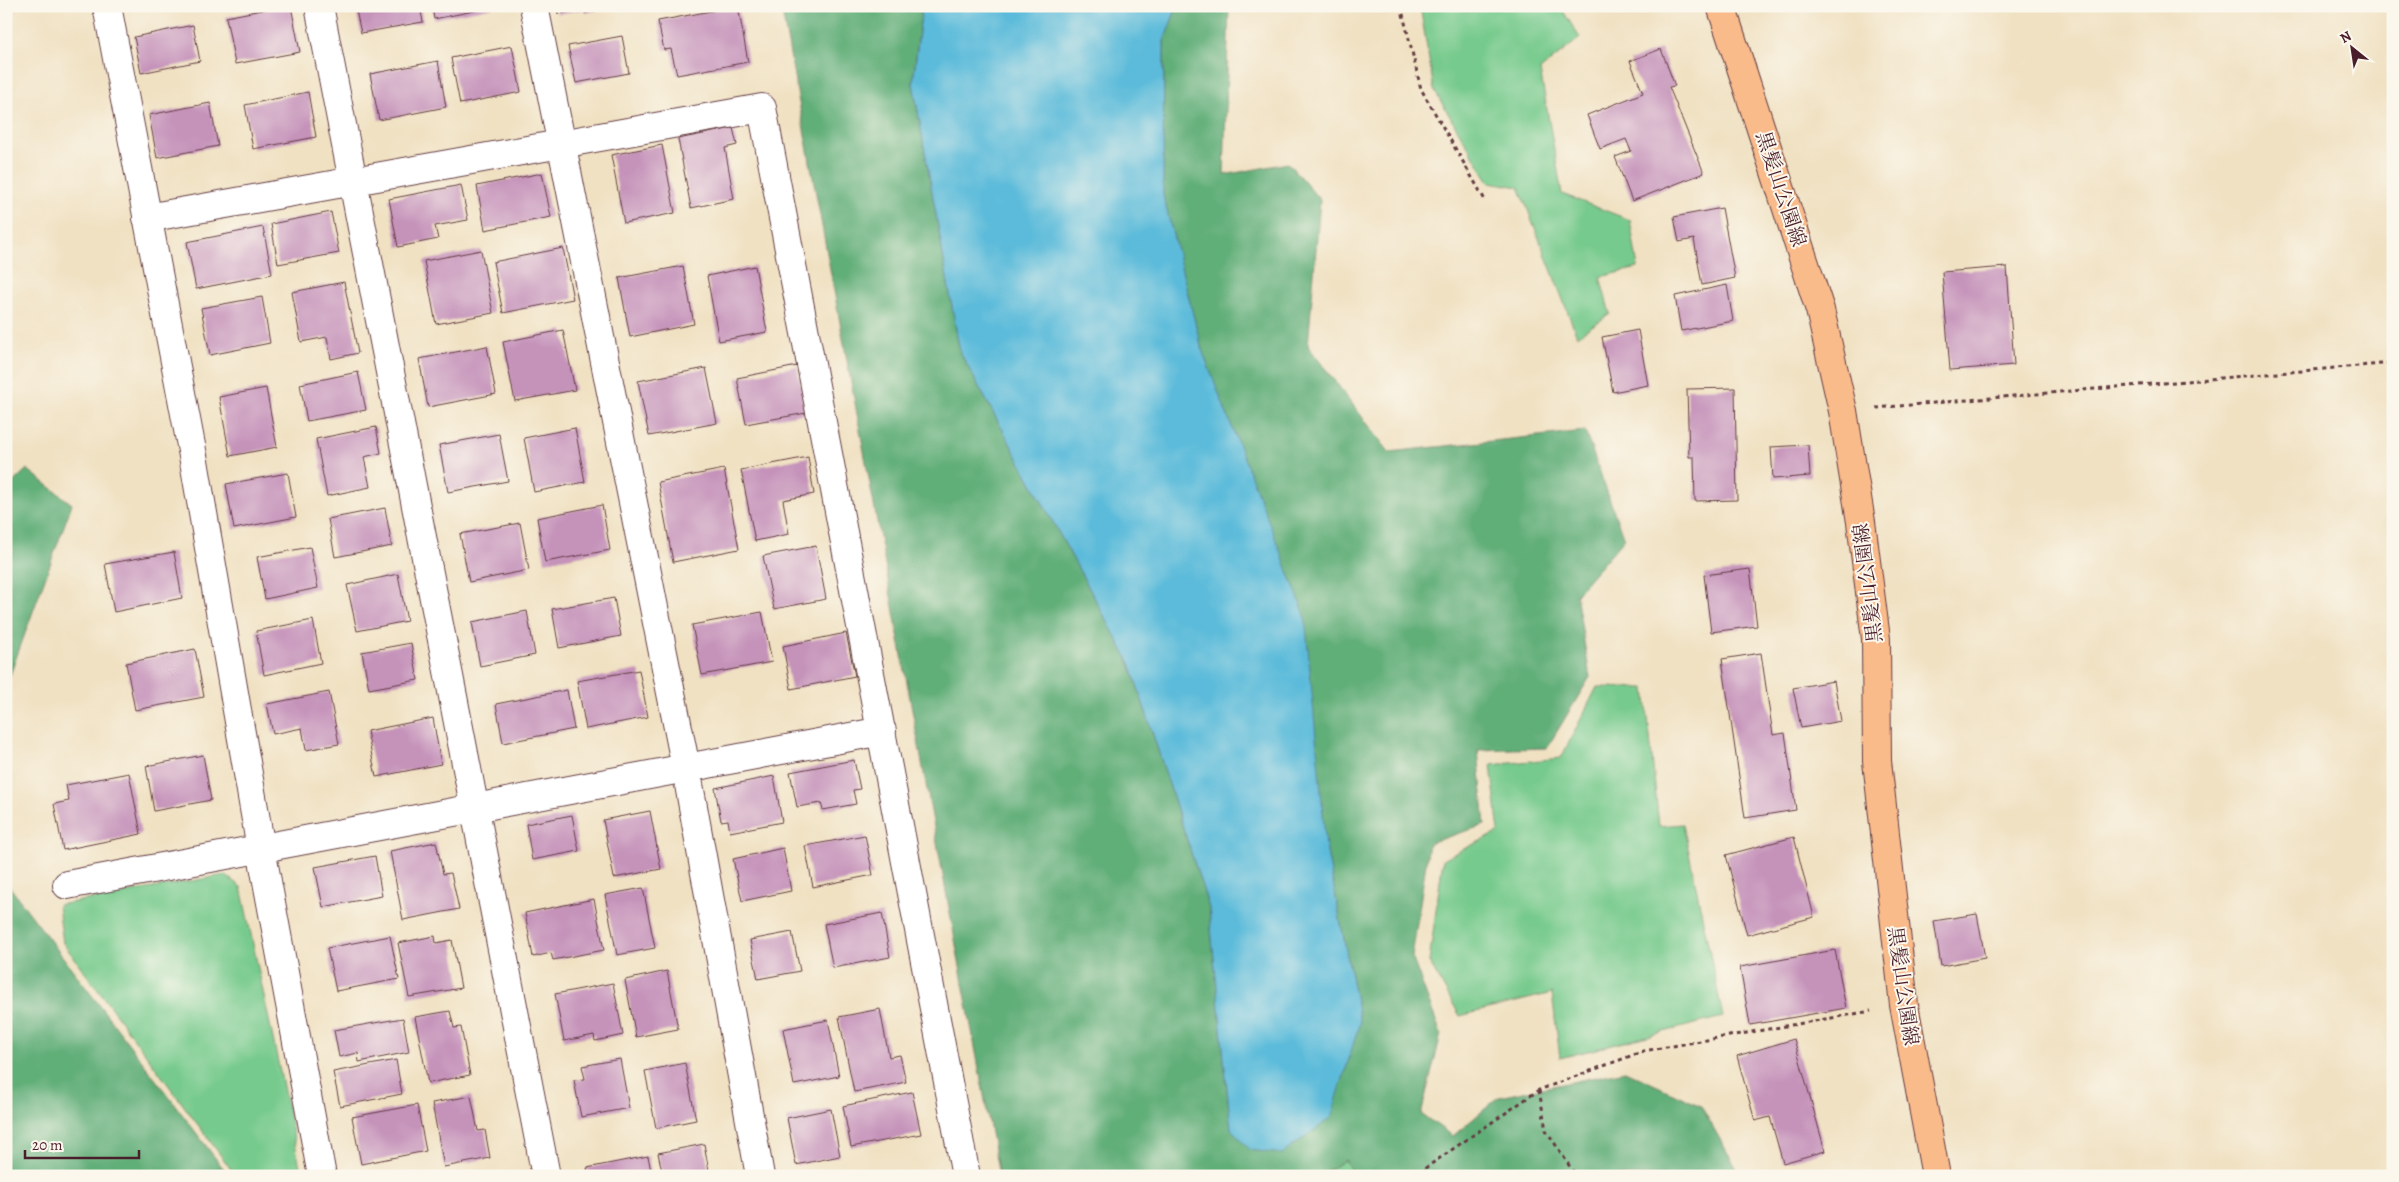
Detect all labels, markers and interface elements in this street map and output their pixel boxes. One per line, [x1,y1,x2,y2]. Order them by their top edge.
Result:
north arrow [2326,22,2376,72]
text: N [2337,26,2355,48]
street label: 黒髪山公園線 [1750,128,1812,250]
street label: 黒髪山公園線 [1847,522,1889,644]
street label: 黒髪山公園線 [1881,925,1925,1047]
scale bar [25,1127,139,1159]
text: 20 m [32,1135,63,1155]

